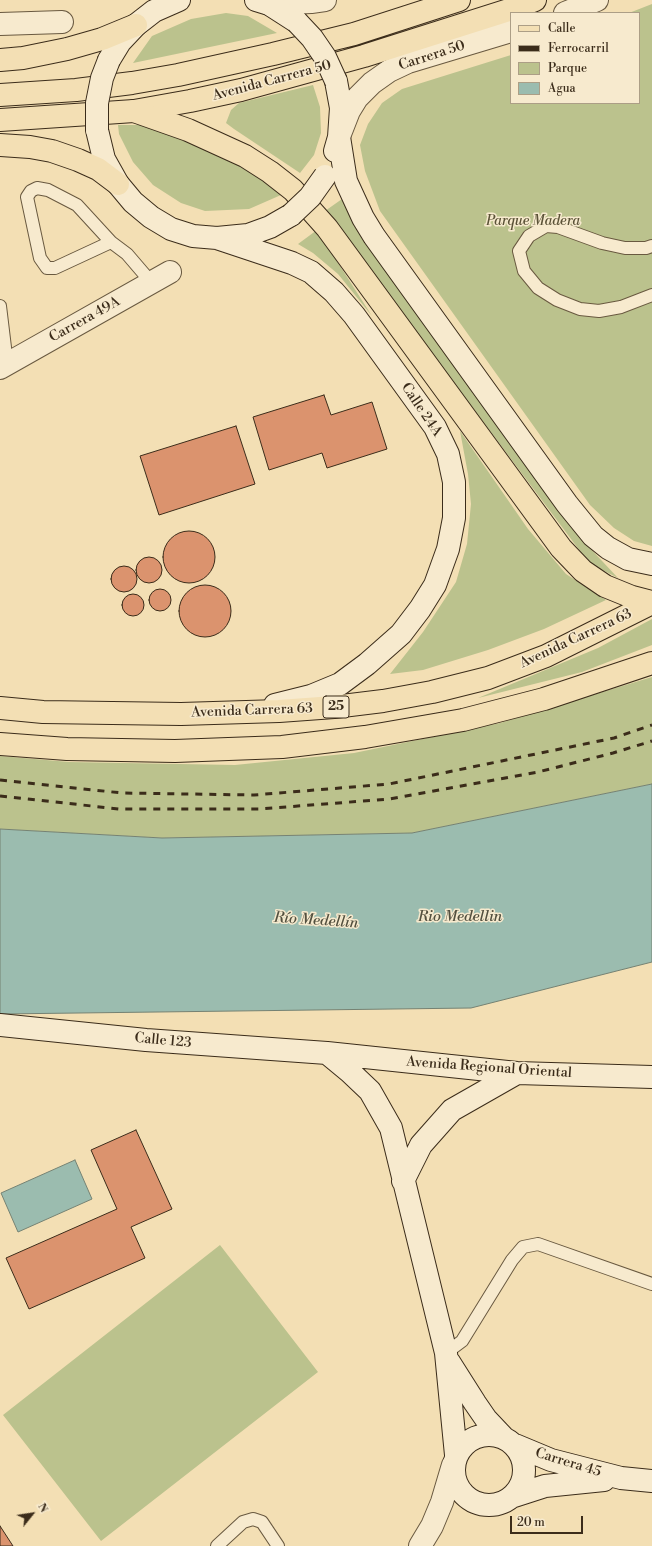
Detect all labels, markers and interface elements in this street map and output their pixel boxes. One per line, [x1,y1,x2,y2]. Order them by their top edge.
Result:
legend [510,12,640,104]
text: Calle [548,21,575,36]
street label: Carrera 50 [397,37,467,75]
text: Ferrocarril [548,41,609,56]
street label: Avenida Carrera 50 [211,57,333,105]
text: Parque [548,61,587,76]
text: Agua [548,81,576,96]
park label: Parque Madera [486,214,580,230]
street label: Carrera 49A [47,294,123,346]
street label: Calle 24A [397,380,445,440]
street label: Avenida Carrera 63 [517,606,635,672]
road number: 25 [323,696,349,718]
street label: Avenida Carrera 63 [191,700,313,722]
water label: Rio Medellin [418,908,502,926]
water label: Río Medellín [273,909,359,933]
street label: Calle 123 [134,1030,192,1052]
street label: Avenida Regional Oriental [406,1054,572,1082]
street label: Carrera 45 [533,1445,603,1481]
north arrow [12,1494,52,1534]
text: N [34,1501,51,1515]
scale bar [512,1508,585,1534]
text: 20 m [517,1515,545,1530]

